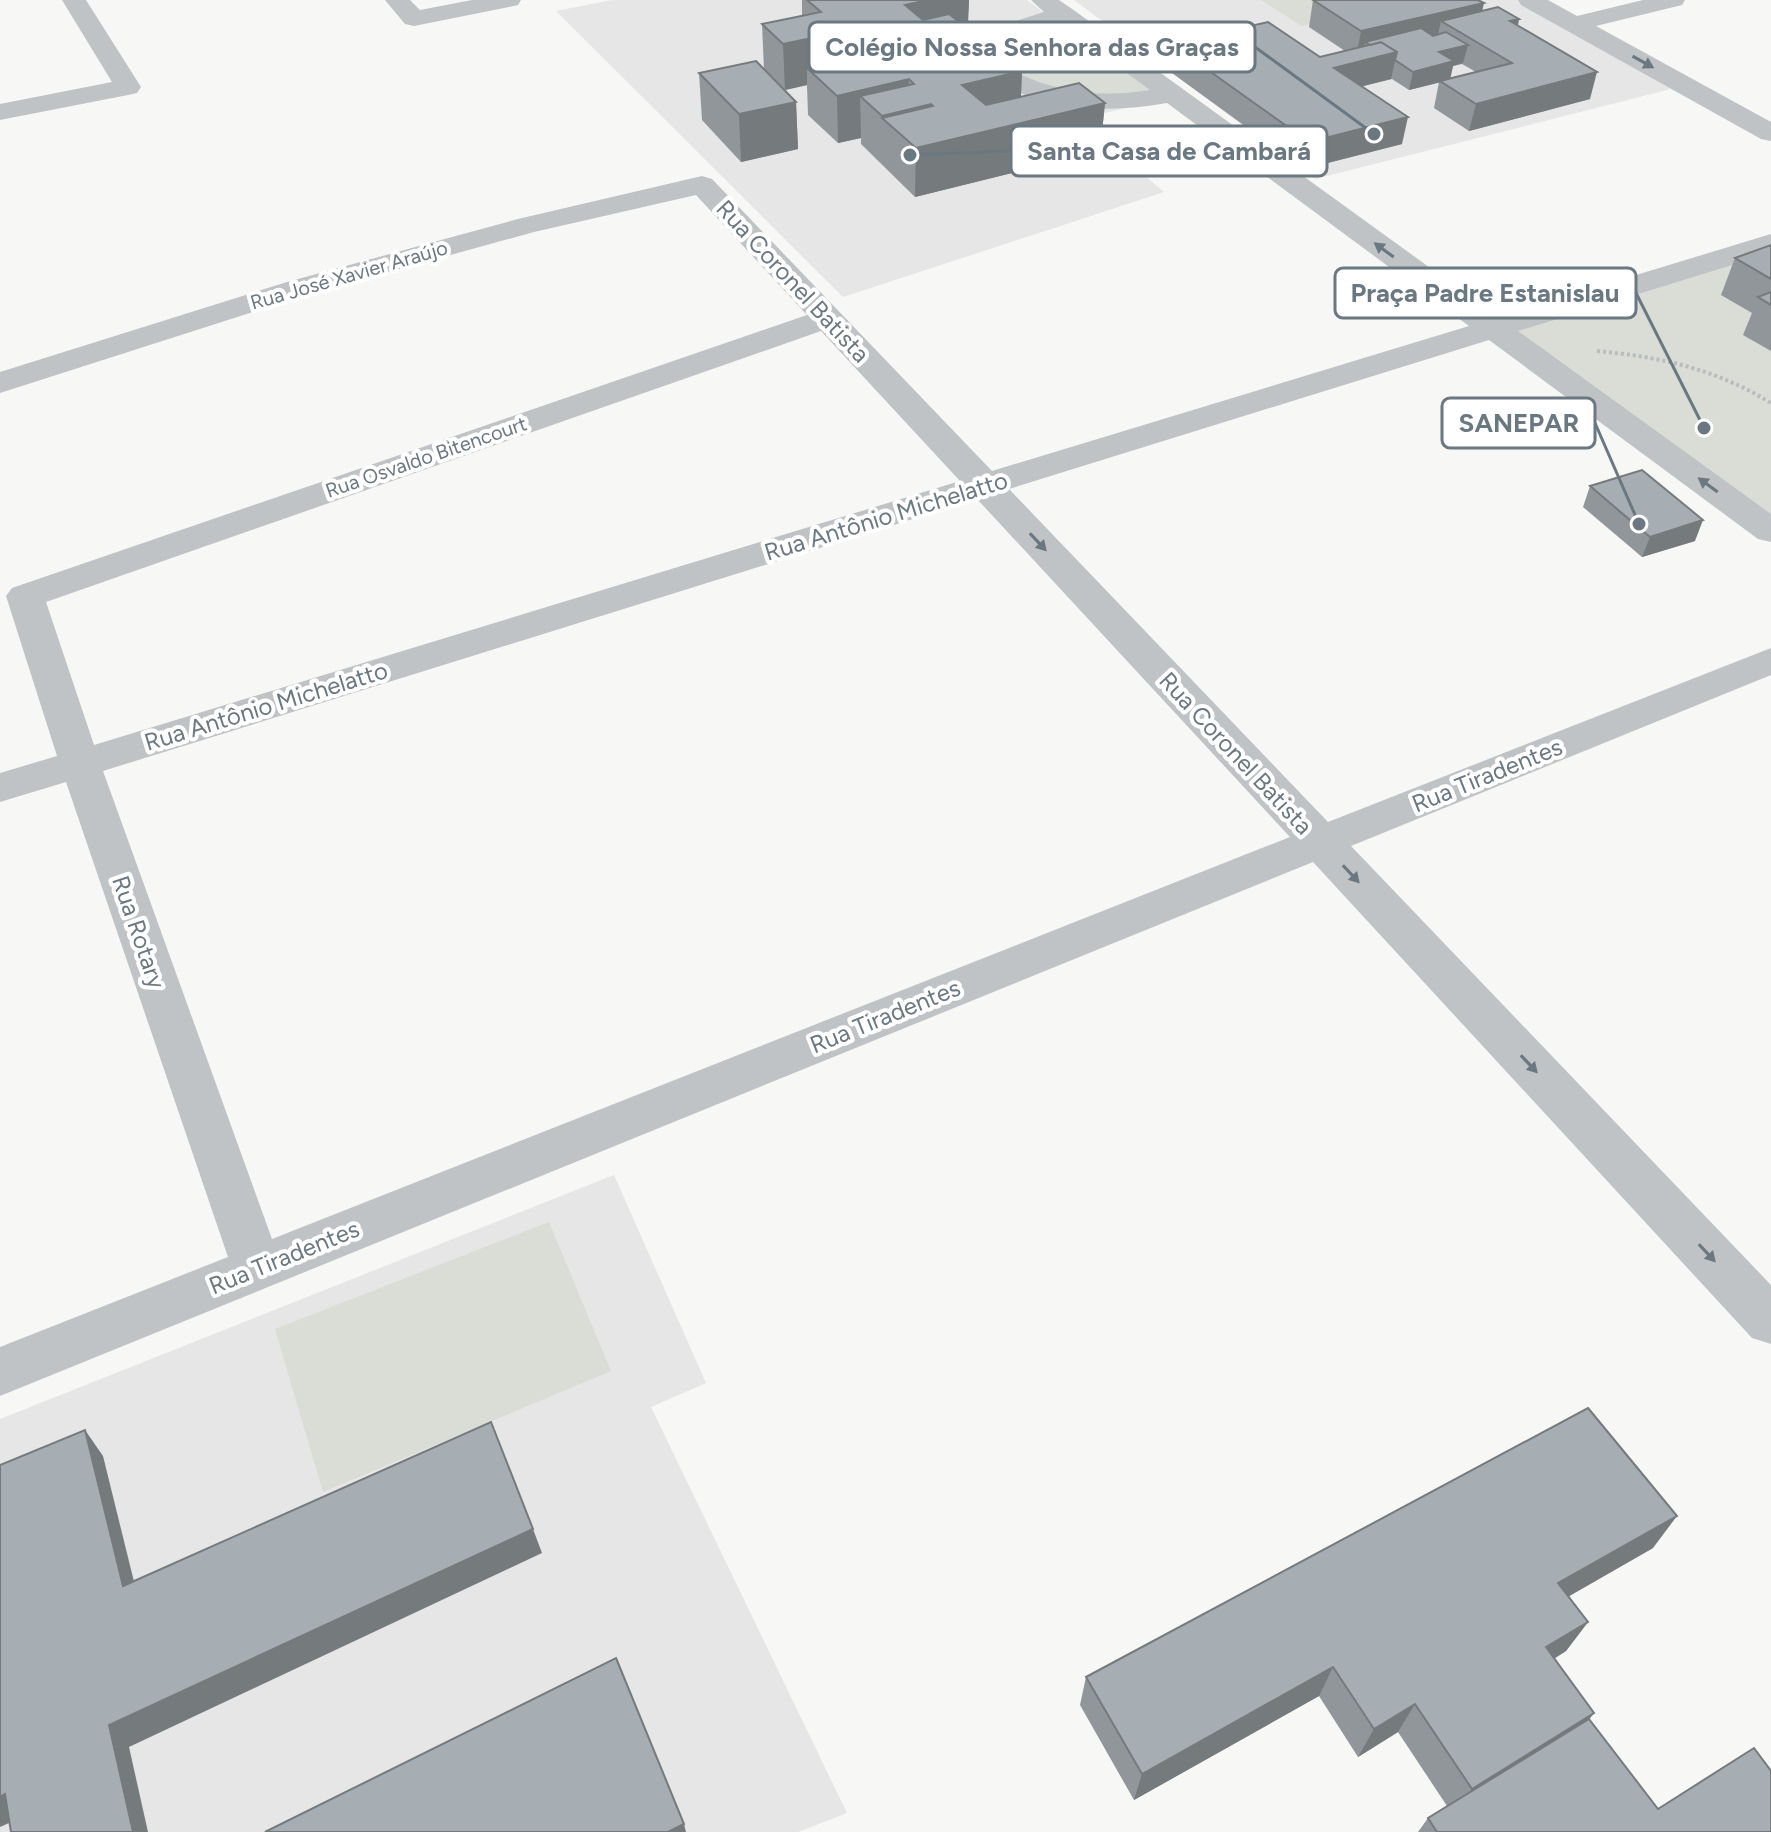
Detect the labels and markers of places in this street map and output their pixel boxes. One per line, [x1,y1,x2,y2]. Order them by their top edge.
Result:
callout: Colégio Nossa Senhora das Graças [809,22,1255,72]
callout: Santa Casa de Cambará [1011,126,1327,176]
callout: Praça Padre Estanislau [1335,268,1636,318]
callout: SANEPAR [1442,398,1595,448]

